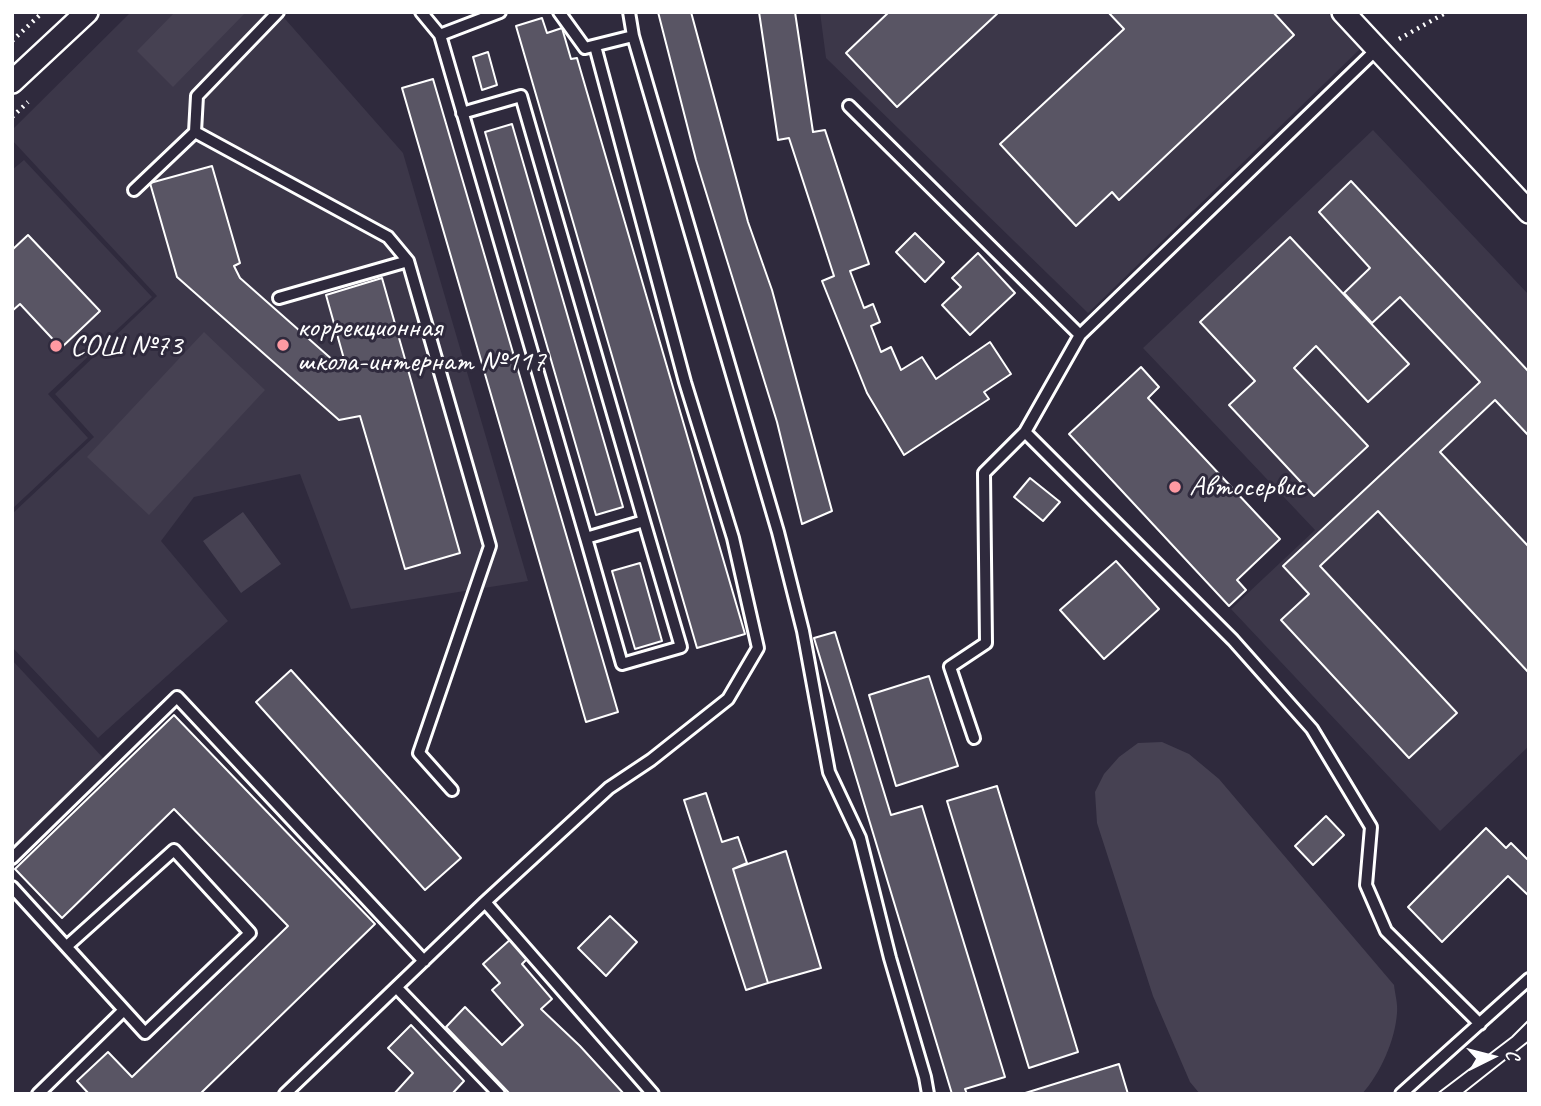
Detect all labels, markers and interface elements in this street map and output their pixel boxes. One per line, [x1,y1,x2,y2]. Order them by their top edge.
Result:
place label: коррекционная школа-интернат №117 [297,310,545,380]
place label: СОШ №73 [70,328,182,364]
marker: коррекционная школа-интернат №117 [275,337,291,353]
marker: СОШ №73 [48,338,64,354]
place label: Автосервис [1189,469,1305,505]
marker: Автосервис [1167,479,1183,495]
north arrow [1457,1022,1527,1092]
text: С [1500,1049,1525,1061]

